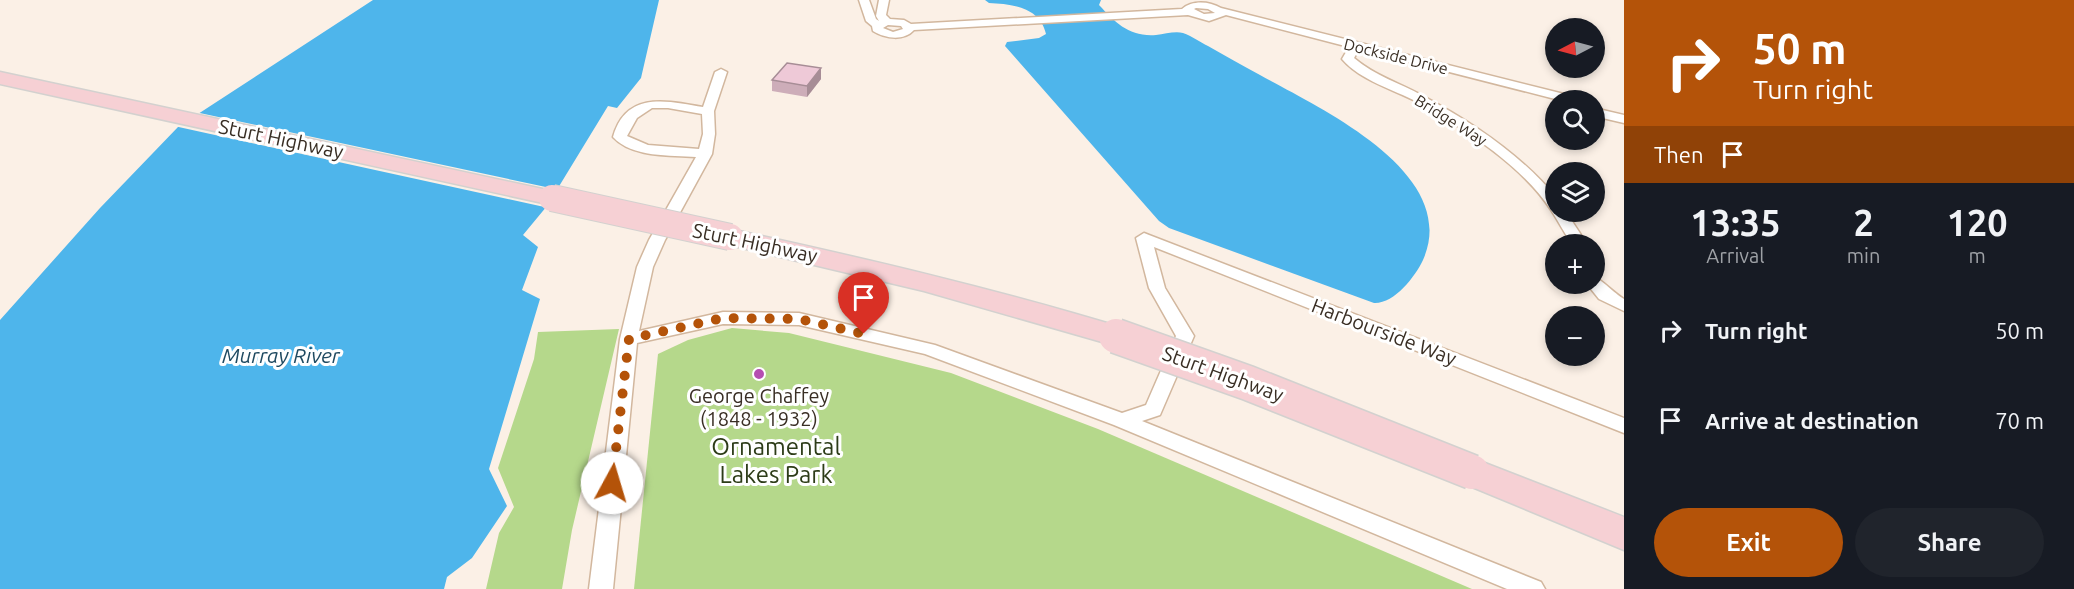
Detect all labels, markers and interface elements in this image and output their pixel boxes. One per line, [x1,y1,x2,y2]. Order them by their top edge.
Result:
north arrow [1545,18,1605,78]
map controls [1545,18,1605,366]
icon: right [1654,24,1732,102]
text: 50 m [1753,25,1847,72]
street label: Dockside Drive [1342,34,1450,78]
text: Turn right [1753,74,1873,104]
button: search [1545,90,1605,150]
street label: Bridge Way [1412,91,1491,149]
street label: Sturt Highway [217,114,346,163]
icon: arrive [1716,138,1749,171]
text: Then [1654,142,1704,167]
button: layers [1545,162,1605,222]
text: 13:35 [1690,202,1780,243]
text: 2 [1853,202,1874,243]
text: 120 [1947,202,2008,243]
street label: Sturt Highway [691,218,820,267]
button: + [1545,234,1605,294]
text: Arrival [1706,244,1765,267]
text: min [1847,244,1880,267]
text: m [1969,244,1986,267]
pin [838,272,889,334]
icon: arrive [847,281,880,314]
street label: Harbourside Way [1309,293,1460,370]
button: − [1545,306,1605,366]
icon: right [1654,314,1687,347]
text: Turn right [1705,318,1807,343]
text: 50 m [1995,318,2044,343]
street label: Sturt Highway [1160,341,1287,406]
water label: Murray River [222,343,341,367]
marker: George Chaffey (1848 - 1932) [752,367,766,381]
place label: George Chaffey (1848 - 1932) [689,384,830,430]
icon: arrive [1654,404,1687,437]
text: Arrive at destination [1705,408,1919,433]
text: 70 m [1995,408,2044,433]
park label: Ornamental Lakes Park [711,433,841,488]
position arrow [580,451,644,515]
button: Exit [1654,508,1843,577]
button: Share [1855,508,2044,577]

